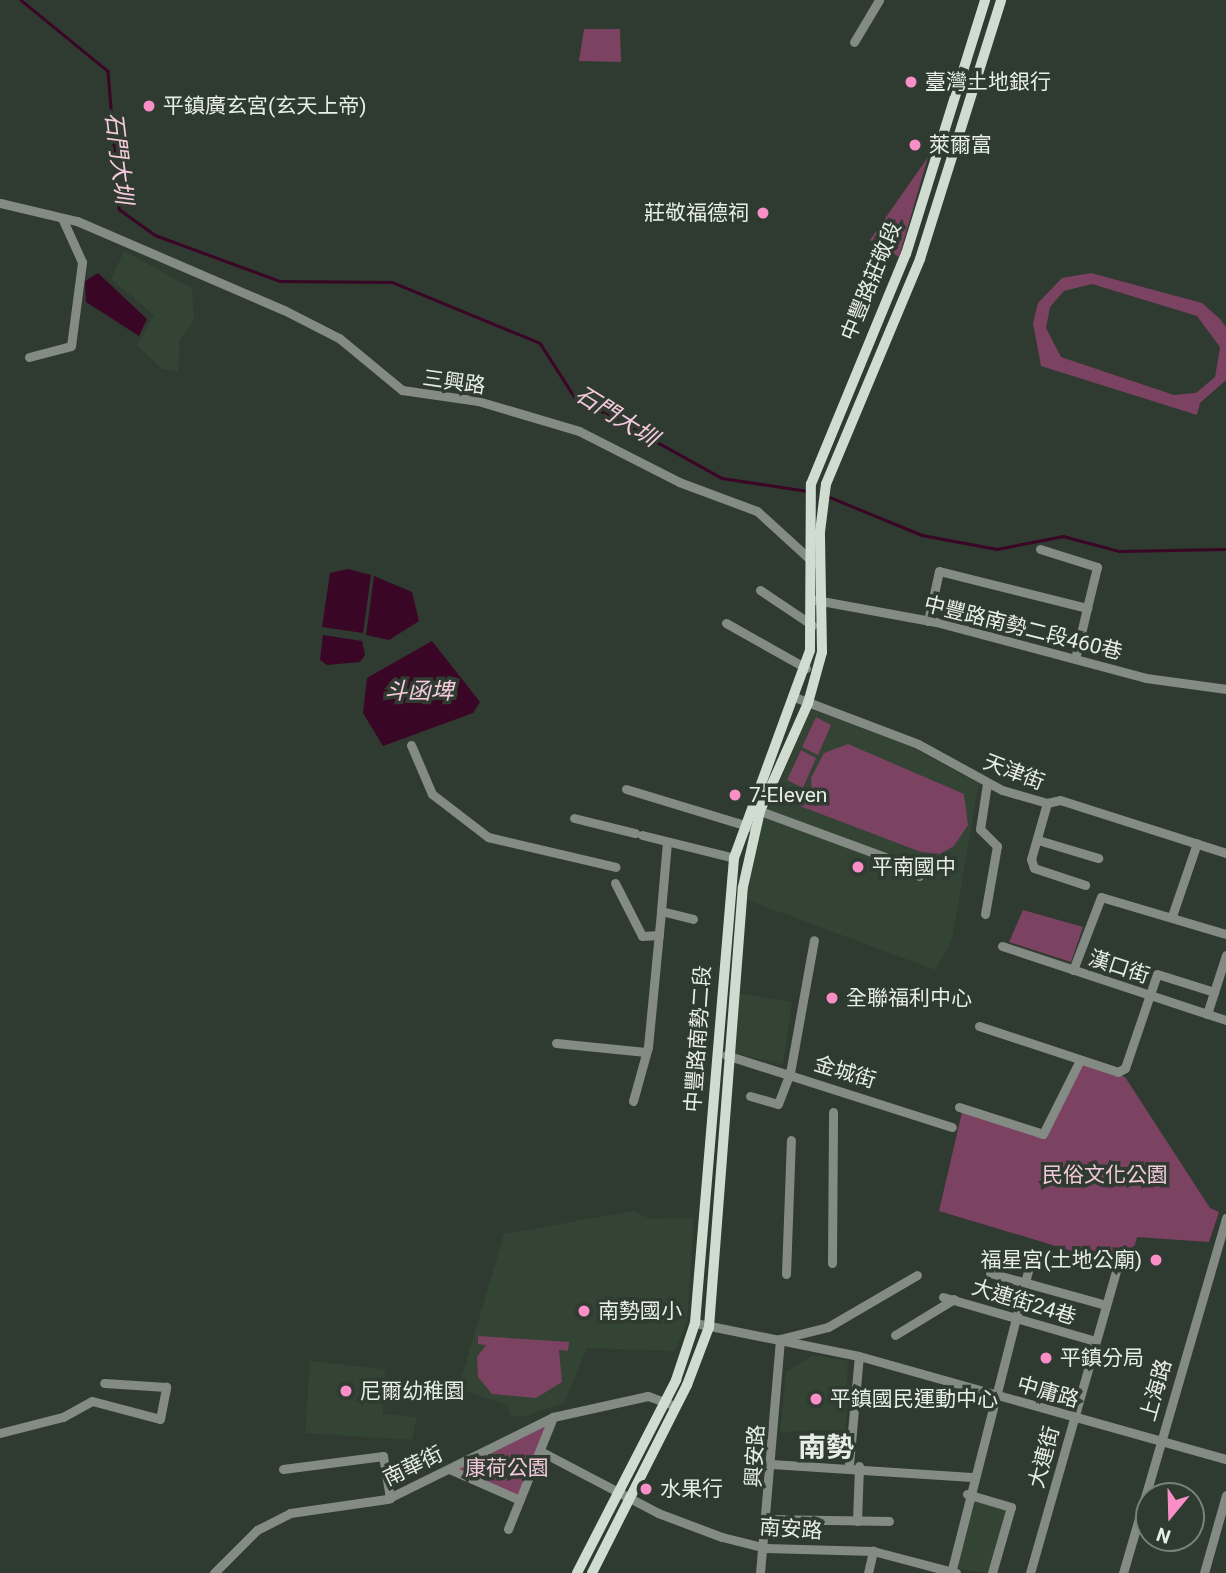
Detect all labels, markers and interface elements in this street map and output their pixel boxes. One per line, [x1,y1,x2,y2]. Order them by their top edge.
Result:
place label: 臺灣土地銀行 [925,69,1051,95]
marker: 臺灣土地銀行 [903,74,919,90]
place label: 平鎮廣玄宮(玄天上帝) [163,93,366,119]
marker: 平鎮廣玄宮(玄天上帝) [141,98,157,114]
water label: 石門大圳 [99,111,137,205]
place label: 萊爾富 [929,132,992,158]
marker: 萊爾富 [907,137,923,153]
place label: 莊敬福德祠 [644,200,749,226]
marker: 莊敬福德祠 [755,205,771,221]
street label: 中豐路莊敬段 [836,218,906,344]
street label: 三興路 [421,365,487,399]
water label: 石門大圳 [570,381,662,453]
street label: 中豐路南勢二段460巷 [921,591,1125,665]
water label: 斗函埤 [385,678,453,706]
street label: 天津街 [980,749,1048,795]
place label: 7-Eleven [749,782,827,808]
marker: 7-Eleven [727,787,743,803]
place label: 平南國中 [872,854,956,880]
marker: 平南國中 [850,859,866,875]
street label: 漢口街 [1085,945,1153,989]
street label: 中豐路南勢二段 [680,965,716,1113]
place label: 全聯福利中心 [846,985,972,1011]
marker: 全聯福利中心 [824,990,840,1006]
street label: 金城街 [811,1051,879,1093]
park label: 民俗文化公園 [1042,1162,1168,1188]
place label: 福星宮(土地公廟) [981,1247,1142,1273]
marker: 福星宮(土地公廟) [1148,1252,1164,1268]
street label: 大連街24巷 [969,1274,1079,1330]
place label: 南勢國小 [598,1298,682,1324]
marker: 南勢國小 [576,1303,592,1319]
place label: 平鎮分局 [1060,1345,1144,1371]
marker: 平鎮分局 [1038,1350,1054,1366]
street label: 上海路 [1135,1356,1177,1424]
street label: 中庸路 [1014,1371,1082,1413]
place label: 尼爾幼稚園 [360,1378,465,1404]
marker: 尼爾幼稚園 [338,1383,354,1399]
place label: 平鎮國民運動中心 [830,1386,998,1412]
marker: 平鎮國民運動中心 [808,1391,824,1407]
street label: 大連街 [1024,1423,1064,1491]
street label: 興安路 [741,1424,769,1488]
district label: 南勢 [798,1431,854,1465]
street label: 南華街 [379,1441,447,1491]
park label: 康荷公園 [465,1455,549,1481]
place label: 水果行 [660,1476,723,1502]
marker: 水果行 [638,1481,654,1497]
north arrow [1135,1482,1205,1552]
street label: 南安路 [759,1514,823,1544]
text: N [1154,1522,1174,1548]

